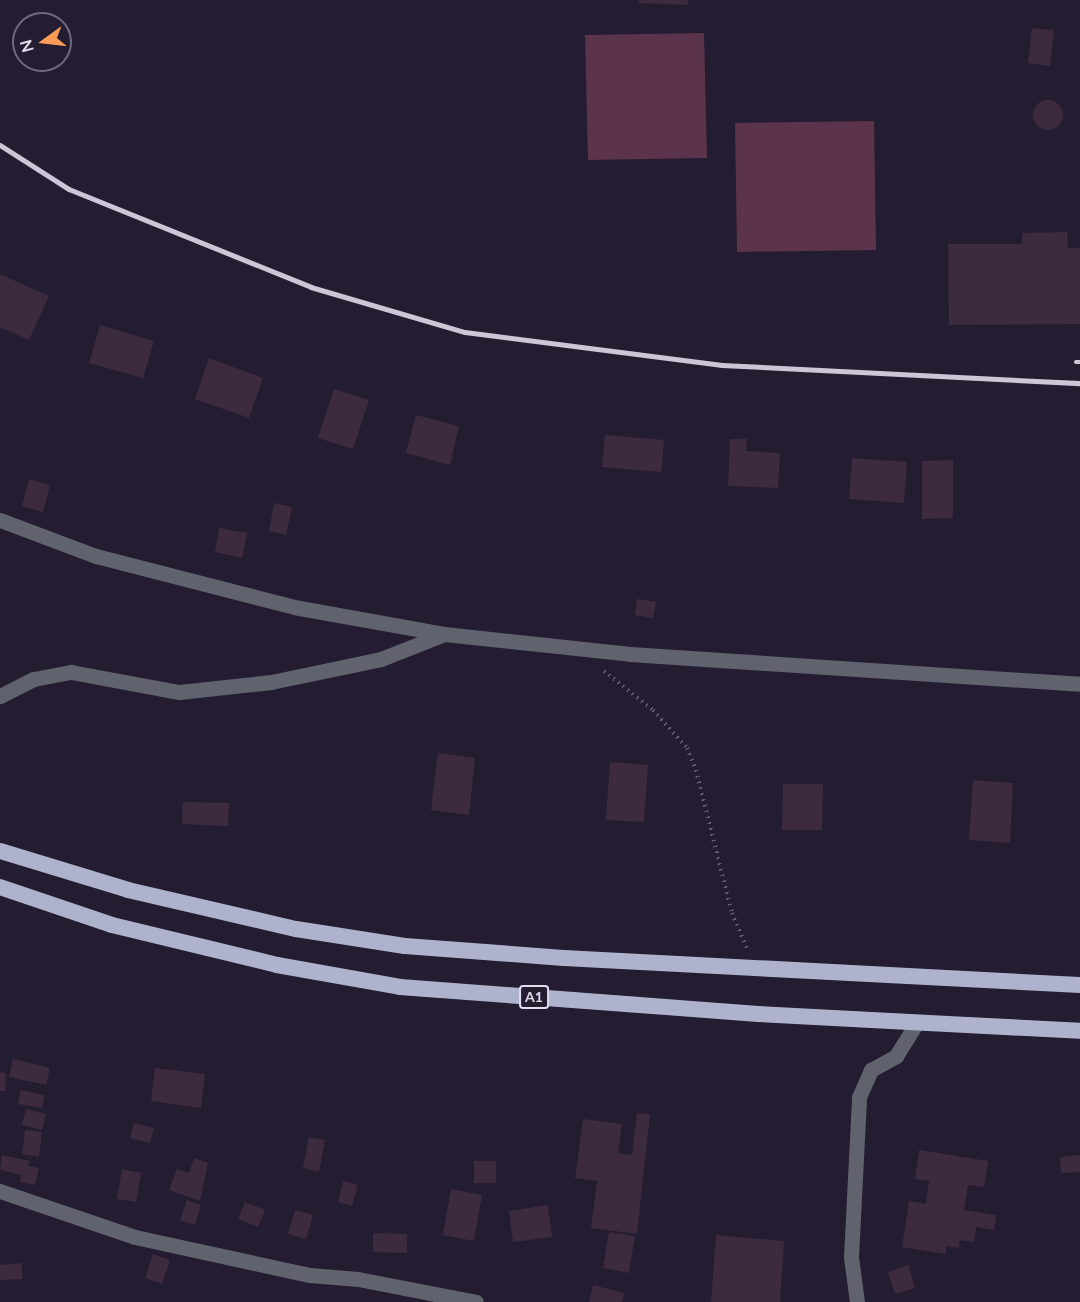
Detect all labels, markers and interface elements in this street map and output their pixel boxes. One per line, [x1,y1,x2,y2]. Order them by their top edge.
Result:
north arrow [12,12,72,72]
text: N [15,38,37,55]
road number: A1 [519,986,549,1008]

